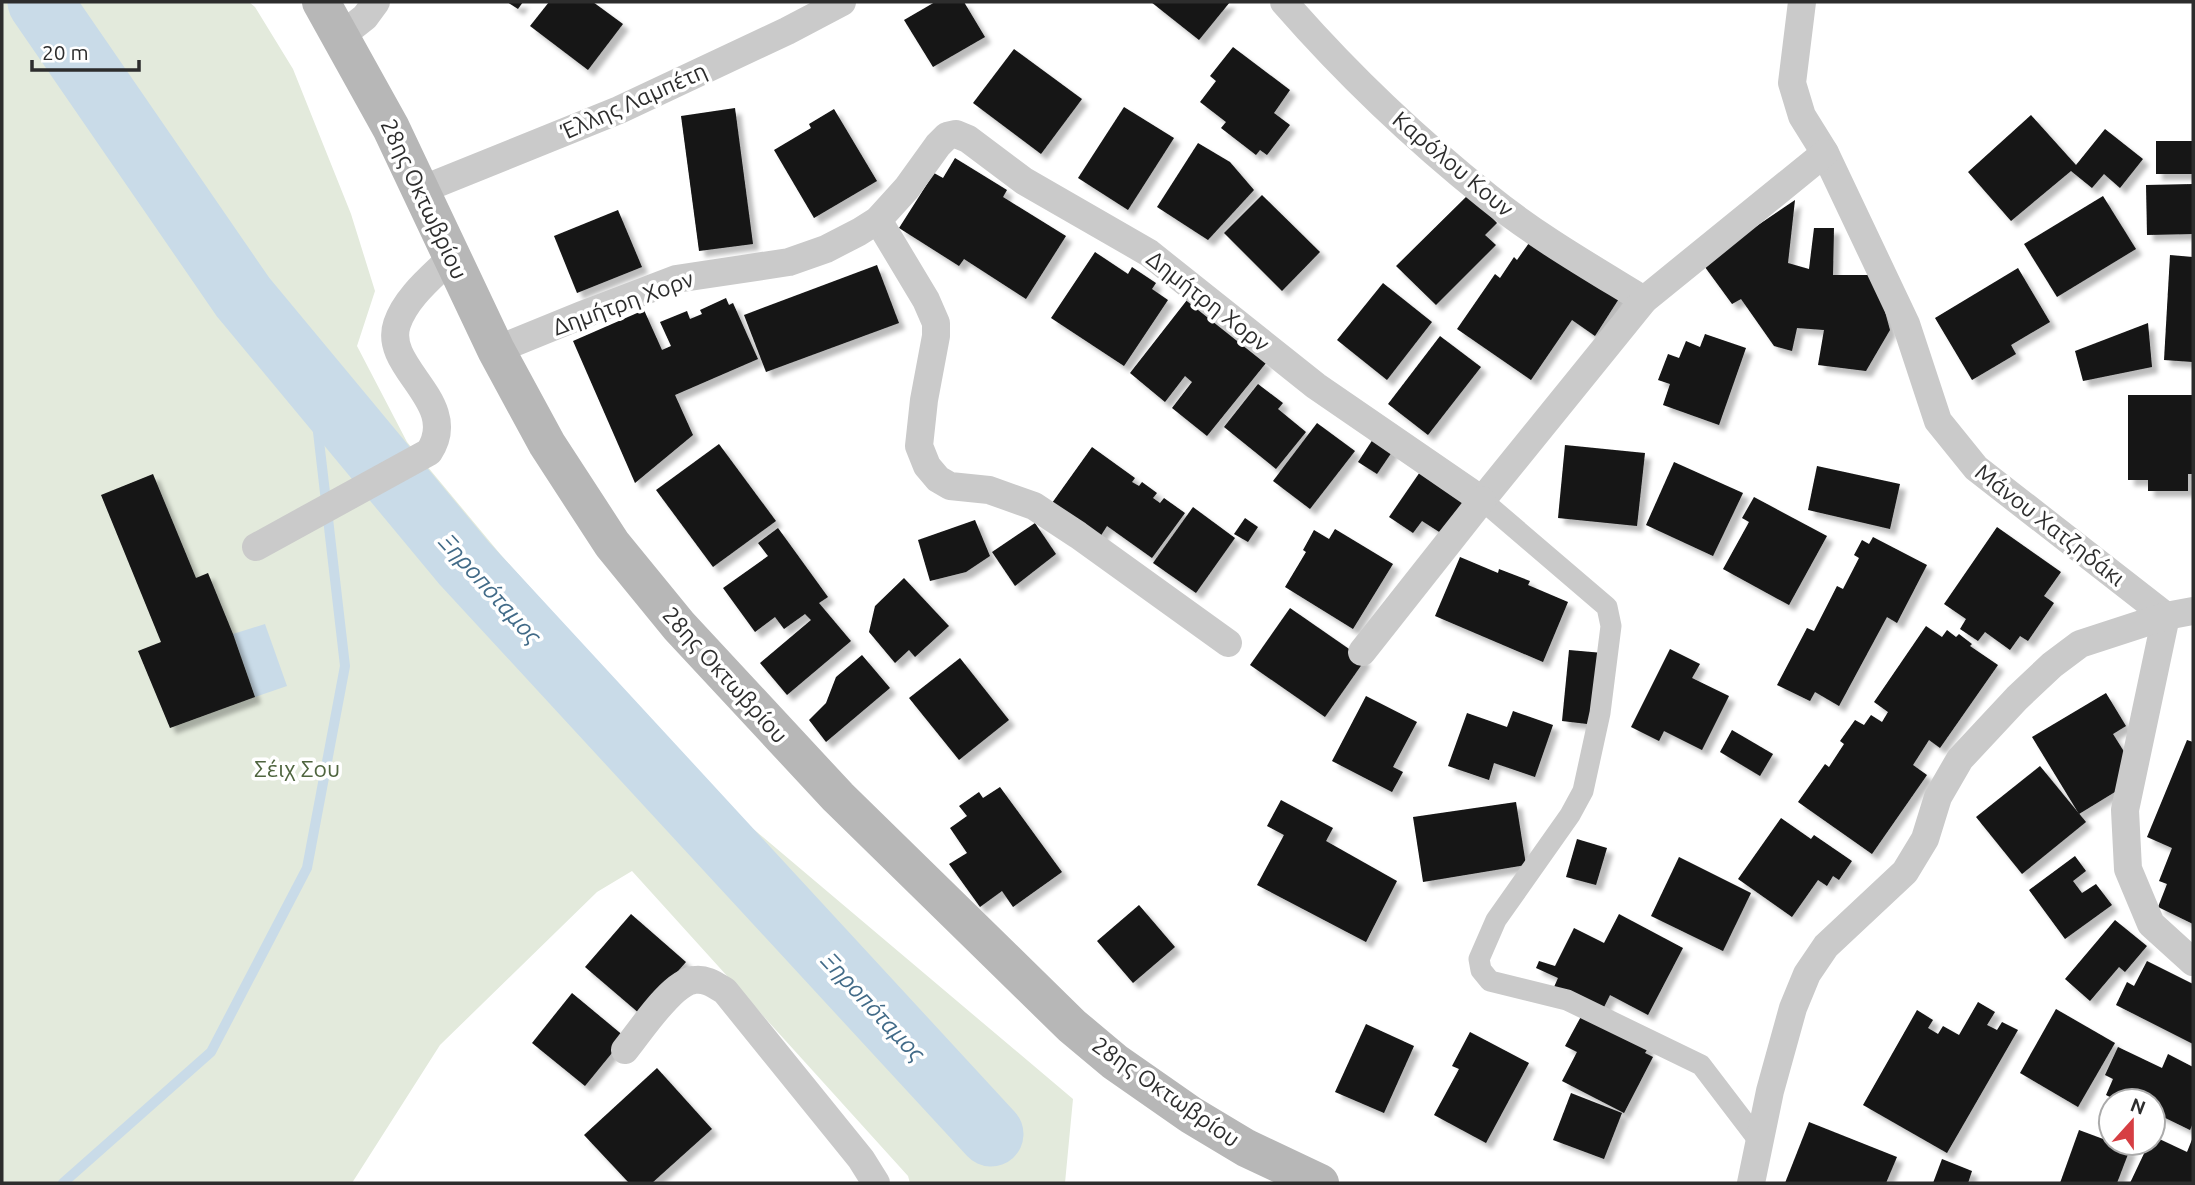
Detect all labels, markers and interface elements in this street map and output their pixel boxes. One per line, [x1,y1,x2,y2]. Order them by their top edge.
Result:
scale bar [32,28,138,72]
text: 20 m [42,40,89,64]
street label: Έλλης Λαμπέτη [556,57,711,145]
street label: Καρόλου Κουν [1388,106,1519,221]
street label: 28ης Οκτωβρίου [376,115,472,283]
street label: Δημήτρη Χορν [1142,245,1274,356]
street label: Δημήτρη Χορν [549,265,697,340]
street label: Μάνου Χατζηδάκι [1970,459,2130,591]
water label: Ξηροπόταμος [433,528,547,650]
street label: 28ης Οκτωβρίου [657,602,793,748]
park label: Σέιχ Σου [254,756,340,781]
water label: Ξηροπόταμος [816,946,931,1067]
street label: 28ης Οκτωβρίου [1087,1032,1245,1152]
north arrow [2097,1087,2167,1157]
text: N [2128,1093,2149,1119]

